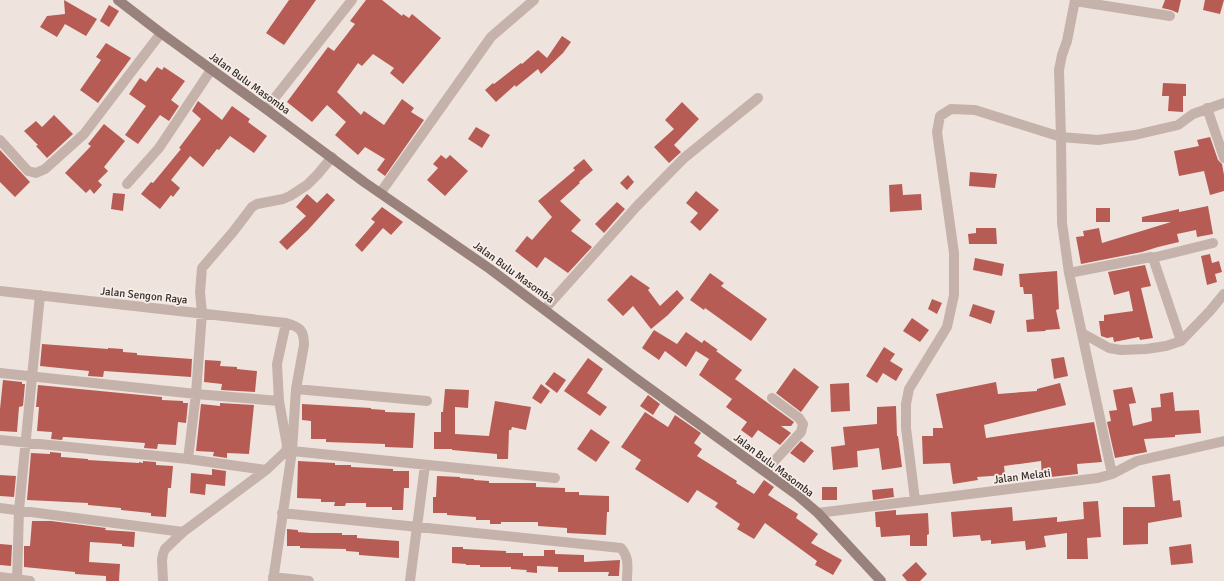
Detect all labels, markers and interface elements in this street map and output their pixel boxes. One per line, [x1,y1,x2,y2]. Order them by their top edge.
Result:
street label: Jalan Bulu Masomba [207,50,293,117]
street label: Jalan Bulu Masomba [471,239,557,306]
street label: Jalan Sengon Raya [100,284,189,307]
street label: Jalan Bulu Masomba [731,431,817,500]
street label: Jalan Melati [993,467,1051,486]

